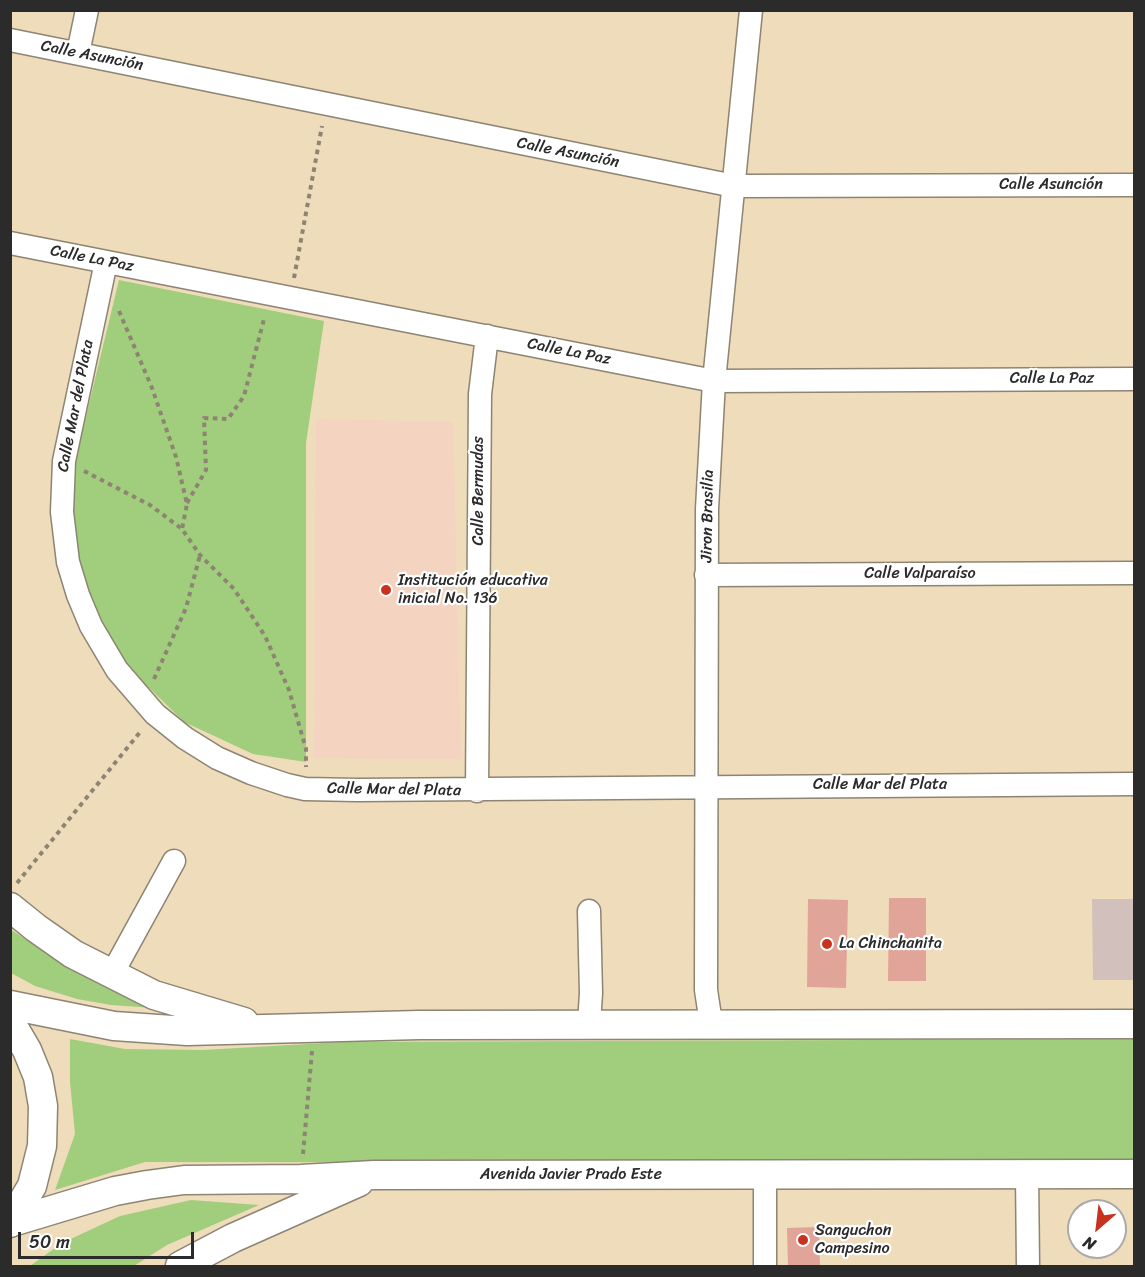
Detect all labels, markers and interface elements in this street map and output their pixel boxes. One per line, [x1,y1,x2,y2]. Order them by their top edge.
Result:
street label: Calle Asunción [39,37,145,75]
street label: Calle Asunción [515,134,621,172]
street label: Calle Asunción [999,175,1103,195]
street label: Calle La Paz [49,242,135,276]
street label: Calle La Paz [526,335,612,369]
street label: Calle Mar del Plata [54,338,98,474]
street label: Calle La Paz [1010,369,1094,389]
street label: Calle Bermudas [469,436,489,546]
street label: Jiron Brasilia [698,469,718,563]
street label: Calle Valparaíso [864,564,976,584]
place label: Institución educativa inicial No. 136 [398,571,548,609]
marker: Institución educativa inicial No. 136 [379,583,393,597]
street label: Calle Mar del Plata [813,775,947,795]
street label: Calle Mar del Plata [327,779,461,801]
place label: La Chinchanita [839,934,942,954]
marker: La Chinchanita [820,937,834,951]
street label: Avenida Javier Prado Este [480,1165,662,1185]
north arrow [1067,1199,1127,1259]
scale bar [21,1220,196,1258]
place label: Sanguchon Campesino [815,1221,891,1259]
text: 50 m [29,1226,70,1258]
text: N [1078,1228,1101,1259]
marker: Sanguchon Campesino [796,1233,810,1247]

